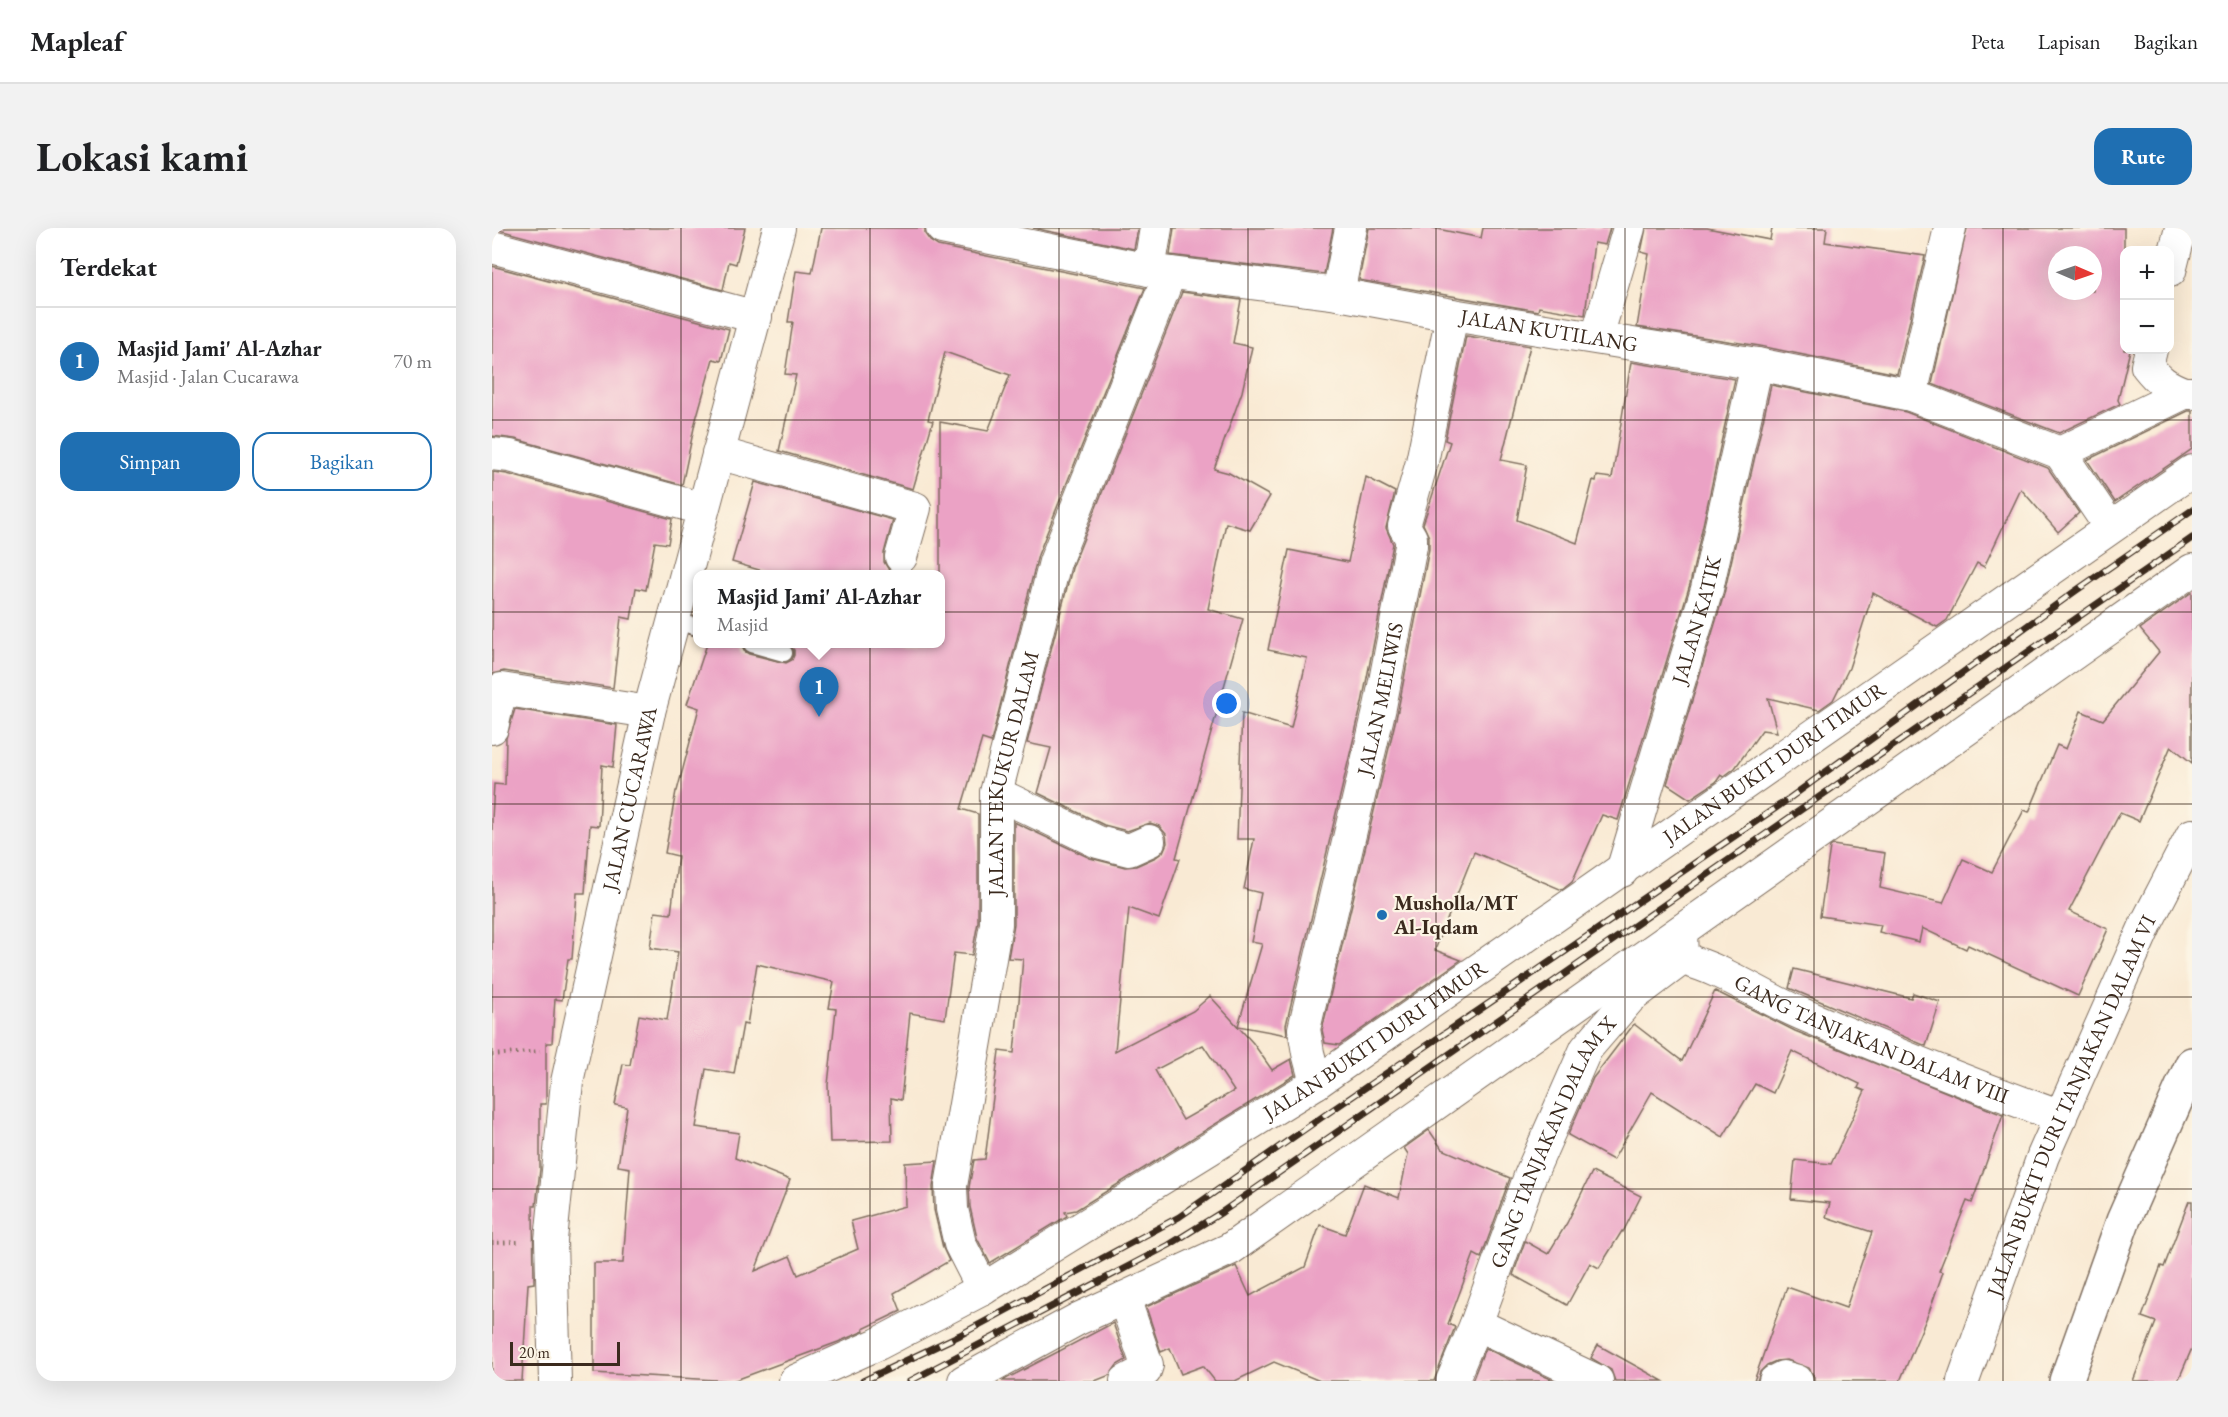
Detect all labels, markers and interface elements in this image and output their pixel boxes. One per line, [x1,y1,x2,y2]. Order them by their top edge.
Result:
text: Mapleaf [30,23,124,59]
text: Peta [1971,28,2005,55]
text: Lapisan [2038,28,2101,55]
text: Bagikan [2134,28,2198,55]
button: Rute [2094,128,2192,185]
text: Lokasi kami [36,129,248,184]
north arrow [2048,246,2102,300]
map controls [2120,246,2174,354]
button: + [2120,246,2174,300]
text: Terdekat [60,250,157,284]
button: − [2120,300,2174,354]
street label: JALAN KUTILANG [1457,302,1640,358]
text: Masjid Jami' Al-Azhar [117,334,322,363]
text: 1 [74,348,85,374]
text: 70 m [393,348,432,374]
text: Masjid · Jalan Cucarawa [117,363,299,389]
button: Simpan [60,432,240,491]
button: Bagikan [252,432,432,491]
street label: JALAN KATIK [1665,553,1727,689]
popup [693,570,945,648]
text: Masjid Jami' Al-Azhar [717,582,921,611]
text: Masjid [717,611,768,637]
street label: JALAN MELIWIS [1350,620,1409,780]
street label: JALAN TEKUKUR DALAM [982,648,1045,898]
pin: 1 [800,668,838,717]
street label: JALAN BUKIT DURI TIMUR [1656,675,1891,851]
your location [1212,689,1241,718]
street label: JALAN CUCARAWA [595,704,663,895]
place label: Musholla/MT Al-Iqdam [1393,889,1518,940]
marker: Musholla/MT Al-Iqdam [1375,908,1389,922]
street label: JALAN BUKIT DURI TANJAKAN DALAM VI [1980,910,2161,1302]
street label: JALAN BUKIT DURI TIMUR [1256,953,1493,1126]
street label: GANG TANJAKAN DALAM VIII [1730,968,2012,1109]
street label: GANG TANJAKAN DALAM X [1484,1010,1622,1272]
scale bar [510,1339,620,1366]
text: 20 m [519,1342,550,1363]

